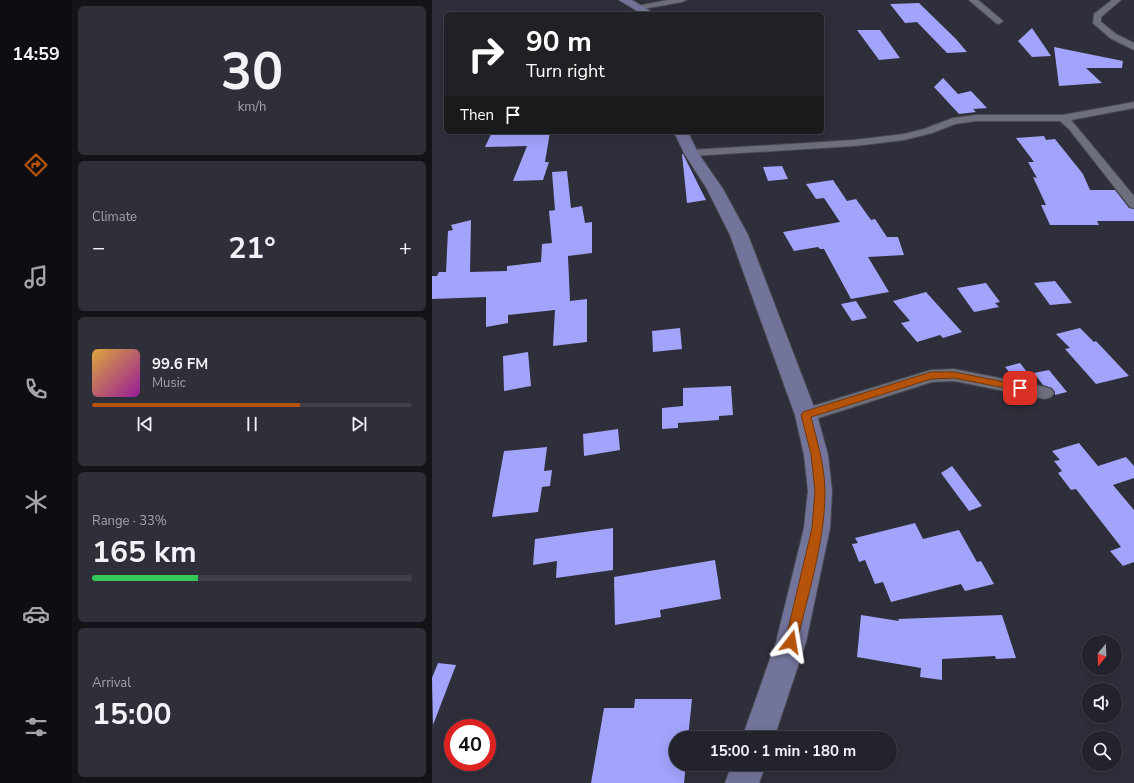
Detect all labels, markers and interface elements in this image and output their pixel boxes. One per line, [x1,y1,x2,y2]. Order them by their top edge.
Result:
text: 90 m [526,23,592,61]
icon: right [460,28,512,80]
text: 30 [221,36,283,107]
text: 14:59 [12,42,60,66]
text: Turn right [526,59,605,83]
text: km/h [238,98,266,116]
icon: arrive [502,104,524,126]
text: Then [460,105,494,125]
icon: directions [22,151,50,179]
text: Climate [92,208,137,226]
text: 21° [228,228,276,269]
text: − [92,233,105,263]
text: + [399,233,412,263]
icon: music [22,263,50,291]
text: 99.6 FM [152,354,208,374]
pin [1003,371,1037,405]
text: Music [152,374,186,392]
icon: phone [22,375,50,403]
icon: arrive [1009,377,1031,399]
icon: previous [134,413,156,435]
icon: pause [241,413,263,435]
icon: next [348,413,370,435]
icon: climate [22,488,50,516]
text: Range · 33% [92,512,167,530]
text: 165 km [92,532,197,573]
icon: car [22,600,50,628]
position arrow [770,621,812,663]
north arrow [1082,635,1122,675]
map controls [1082,635,1122,771]
text: Arrival [92,674,131,692]
button: sound [1082,683,1122,723]
text: 15:00 [92,694,171,735]
icon: filters [22,713,50,741]
speed limit sign: 40 [444,719,496,771]
button: search [1082,731,1122,771]
text: 15:00 · 1 min · 180 m [710,741,856,761]

